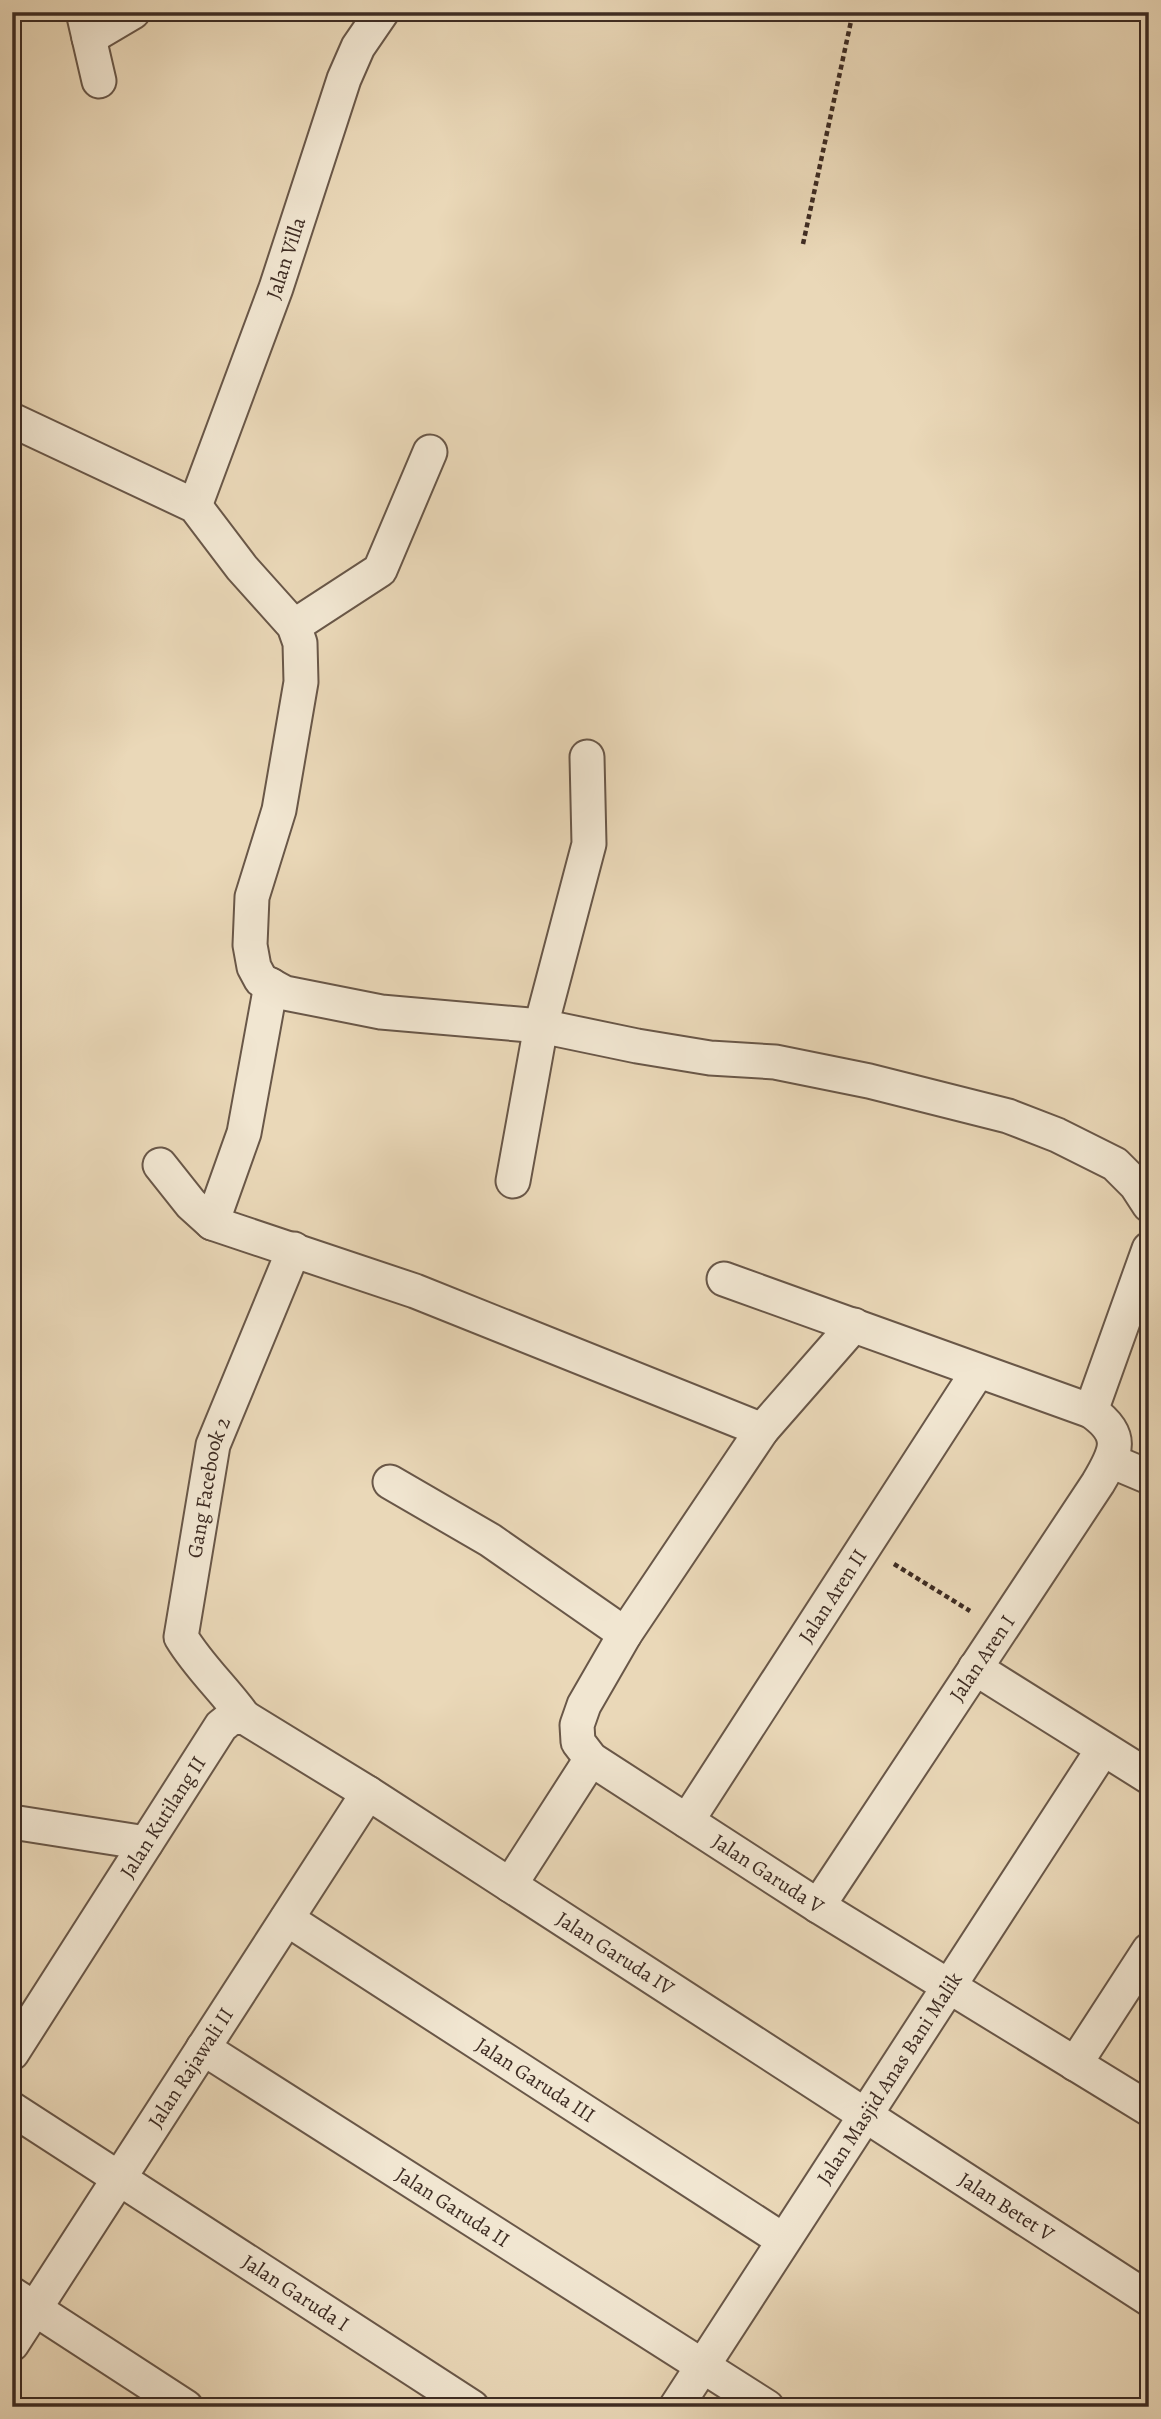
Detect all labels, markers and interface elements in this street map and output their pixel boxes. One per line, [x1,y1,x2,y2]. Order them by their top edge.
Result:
street label: Jalan Villa [259,213,312,303]
street label: Gang Facebook 2 [180,1413,237,1560]
street label: Jalan Aren II [792,1544,873,1648]
street label: Jalan Aren I [943,1609,1021,1707]
street label: Jalan Kutilang II [113,1751,212,1884]
street label: Jalan Garuda V [707,1827,830,1920]
street label: Jalan Garuda IV [551,1905,680,2002]
street label: Jalan Masjid Anas Bani Malik [810,1966,969,2190]
street label: Jalan Rajawali II [141,2002,240,2133]
street label: Jalan Garuda III [470,2031,601,2129]
street label: Jalan Garuda II [390,2160,515,2254]
street label: Jalan Betet V [953,2165,1060,2248]
street label: Jalan Garuda I [237,2248,355,2338]

